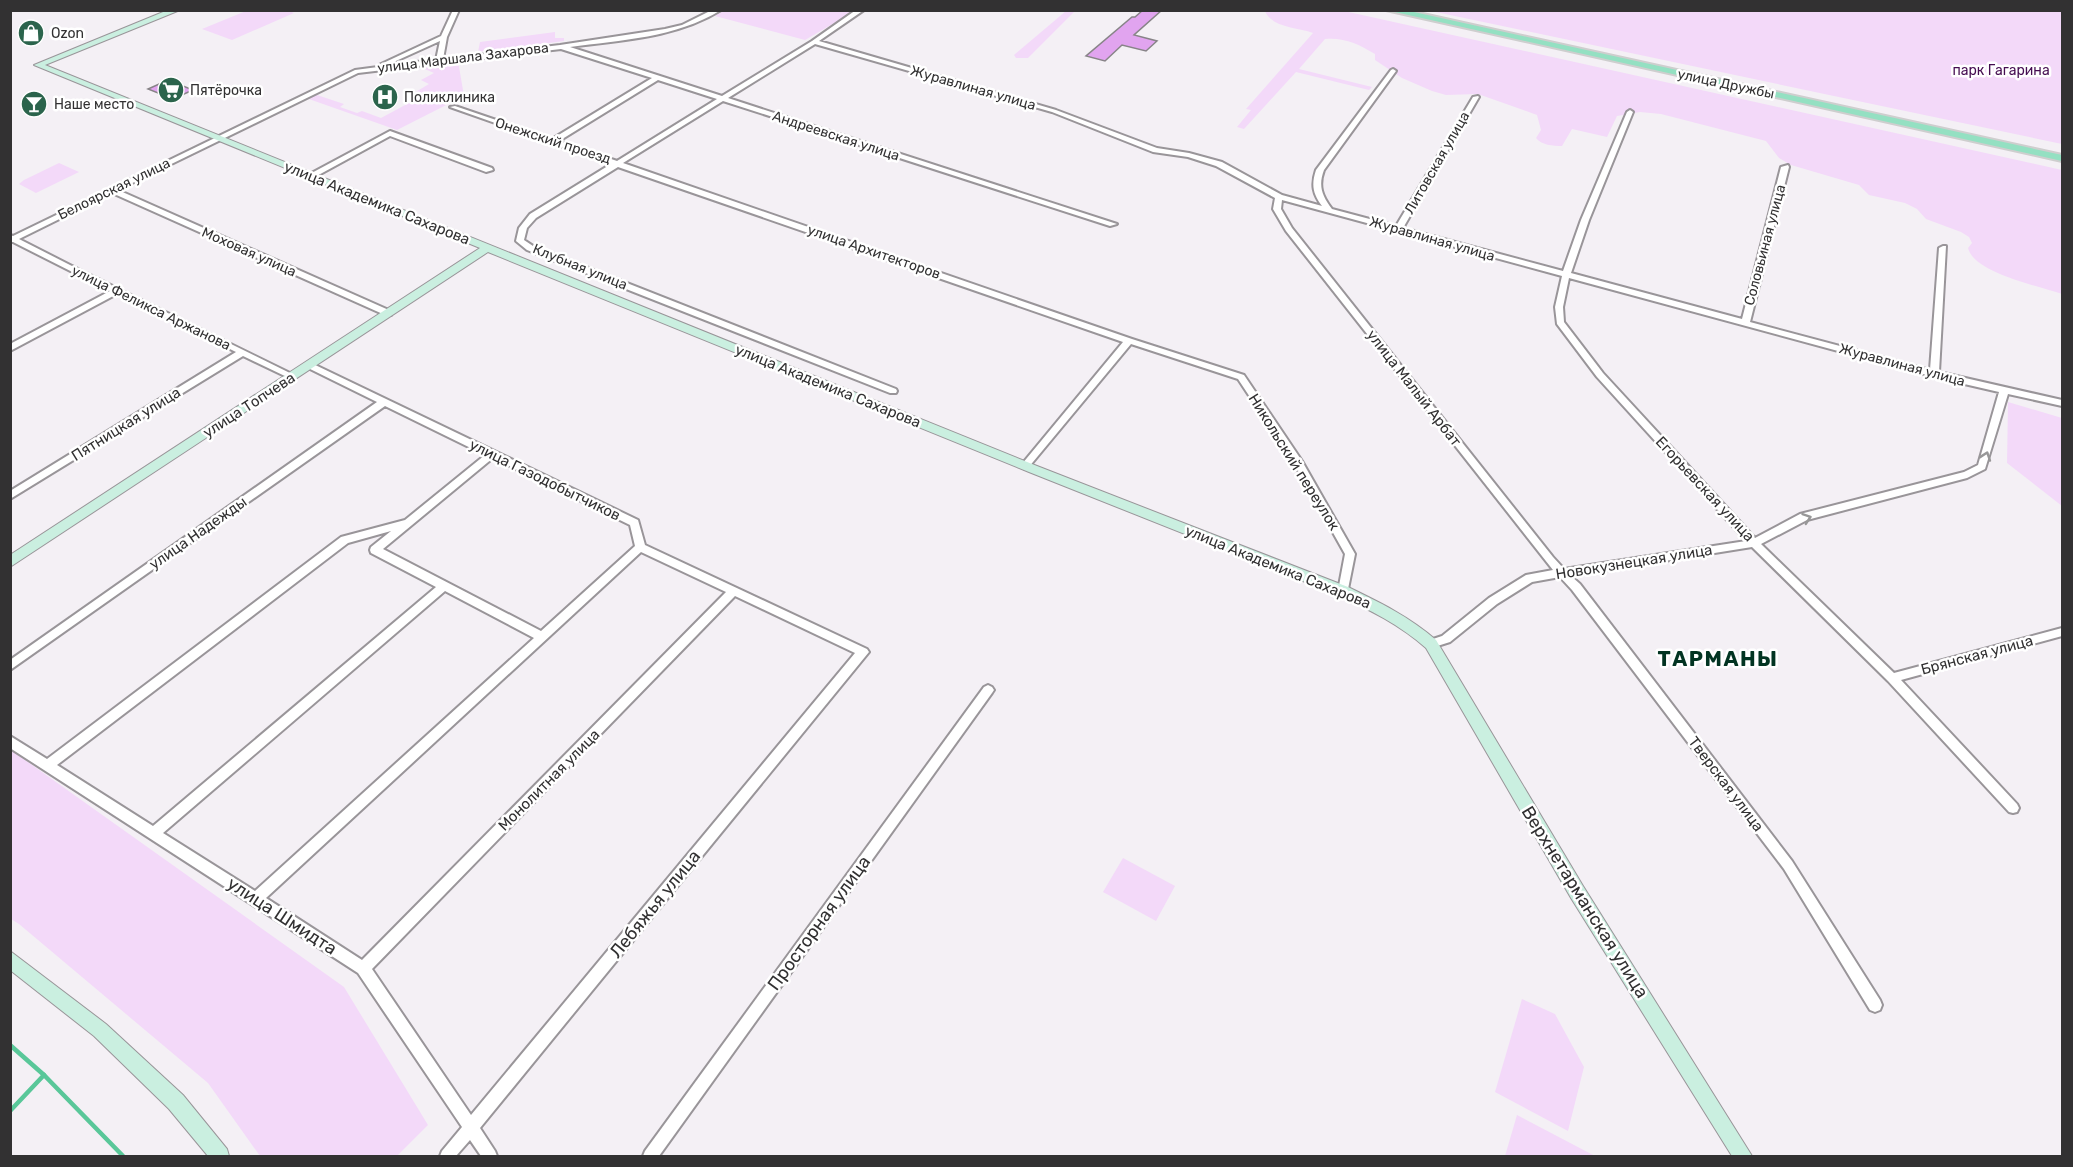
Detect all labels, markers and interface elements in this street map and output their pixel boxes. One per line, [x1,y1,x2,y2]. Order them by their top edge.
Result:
shop icon: Ozon [16,18,46,48]
place label: Ozon [51,25,84,42]
street label: улица Маршала Захарова [376,39,550,77]
street label: Журавлиная улица [908,62,1038,114]
park label: парк Гагарина [1952,62,2050,79]
street label: улица Дружбы [1676,65,1776,103]
supermarket icon: Пятёрочка [156,75,186,105]
place label: Пятёрочка [190,82,262,99]
hospital icon: Поликлиника [370,82,400,112]
bar icon: Наше место [19,89,49,119]
place label: Поликлиника [404,89,495,106]
place label: Наше место [54,96,134,113]
street label: Андреевская улица [770,107,902,165]
street label: Литовская улица [1401,109,1473,217]
street label: Онежский проезд [493,114,613,168]
street label: Белоярская улица [55,154,173,224]
street label: улица Академика Сахарова [281,157,473,249]
street label: Соловьиная улица [1741,183,1789,307]
street label: Журавлиная улица [1367,213,1497,265]
street label: улица Архитекторов [805,221,943,283]
street label: Моховая улица [199,224,299,280]
street label: Клубная улица [530,240,630,294]
street label: улица Феликса Аржанова [69,262,233,354]
street label: улица Малый Арбат [1363,326,1465,450]
street label: улица Академика Сахарова [732,340,924,432]
street label: Журавлиная улица [1837,340,1967,390]
street label: улица Топчева [200,368,298,442]
street label: Пятницкая улица [68,383,184,465]
street label: Никольский переулок [1245,390,1343,534]
street label: Егорьевская улица [1652,433,1758,545]
street label: улица Газодобытчиков [466,436,624,524]
one-way arrow [1979,451,1991,461]
street label: улица Надежды [146,493,250,573]
one-way arrow [1801,512,1812,525]
street label: улица Академика Сахарова [1182,521,1374,613]
street label: Новокузнецкая улица [1554,541,1714,583]
street label: Брянская улица [1919,631,2035,679]
district label: ТАРМАНЫ [1658,646,1778,671]
street label: Монолитная улица [495,726,603,834]
street label: Тверская улица [1684,733,1768,835]
street label: Верхнетарманская улица [1517,802,1653,1002]
street label: Лебяжья улица [605,846,705,962]
street label: Просторная улица [763,851,875,995]
street label: улица Шмидта [223,872,341,960]

